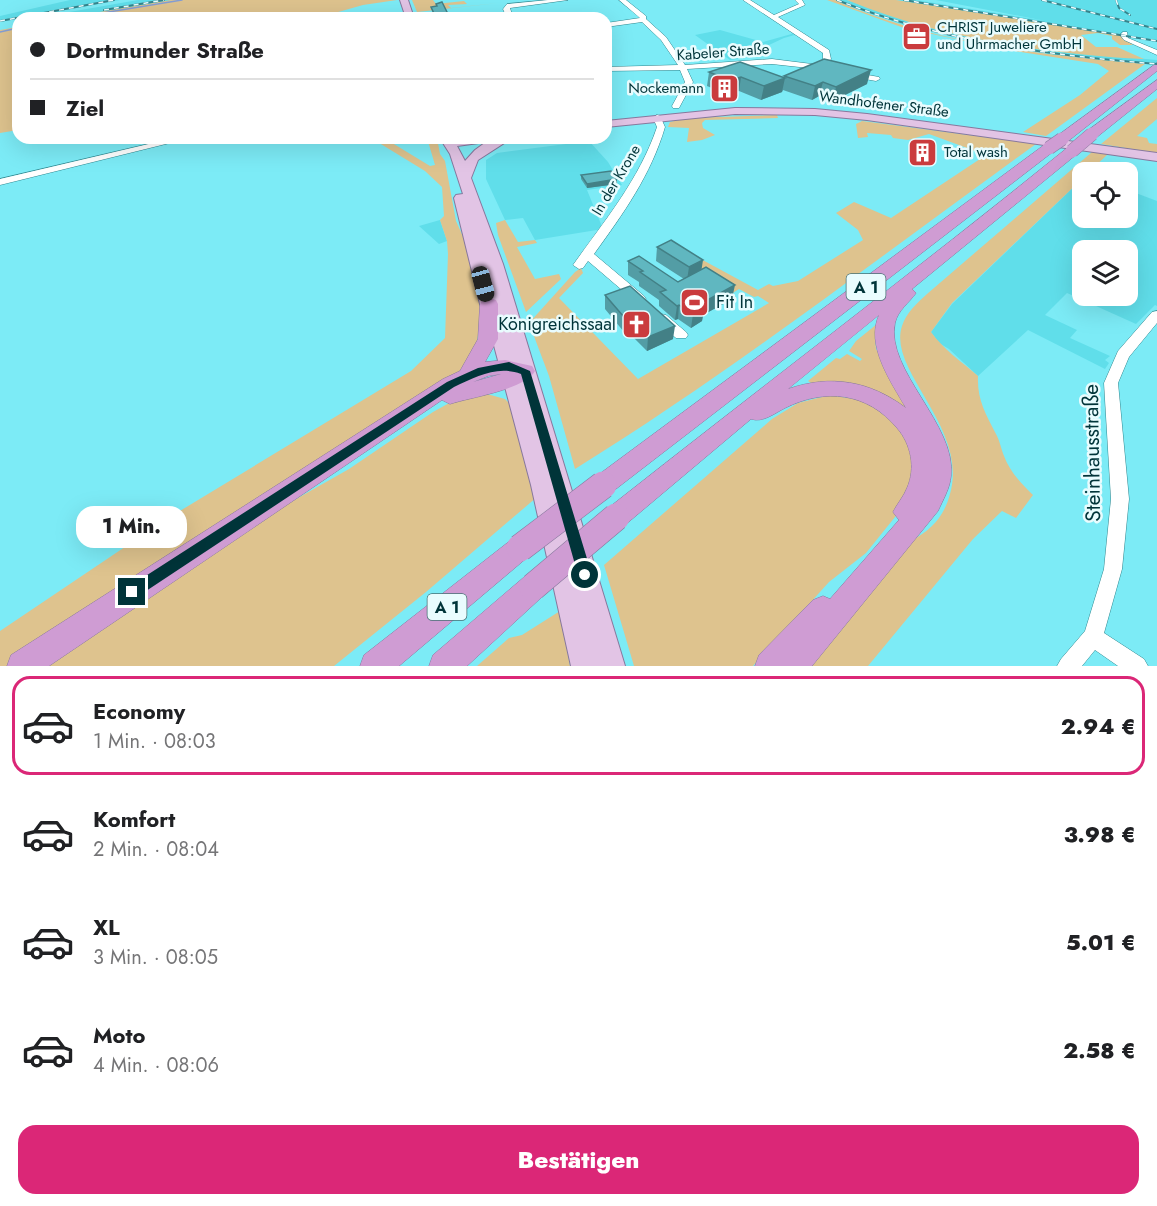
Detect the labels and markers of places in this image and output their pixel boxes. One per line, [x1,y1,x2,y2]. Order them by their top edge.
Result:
place label: CHRIST Juweliere und Uhrmacher GmbH [937,16,1082,55]
office icon: CHRIST Juweliere und Uhrmacher GmbH [900,20,932,52]
building icon: Nockemann [709,72,741,104]
place label: Nockemann [628,77,704,99]
building icon: Total wash [907,136,939,168]
place label: Total wash [944,141,1008,163]
sports icon: Fit In [679,286,711,318]
place label: Fit In [716,289,753,315]
church icon: Königreichssaal [621,308,653,340]
place label: Königreichssaal [498,311,616,337]

